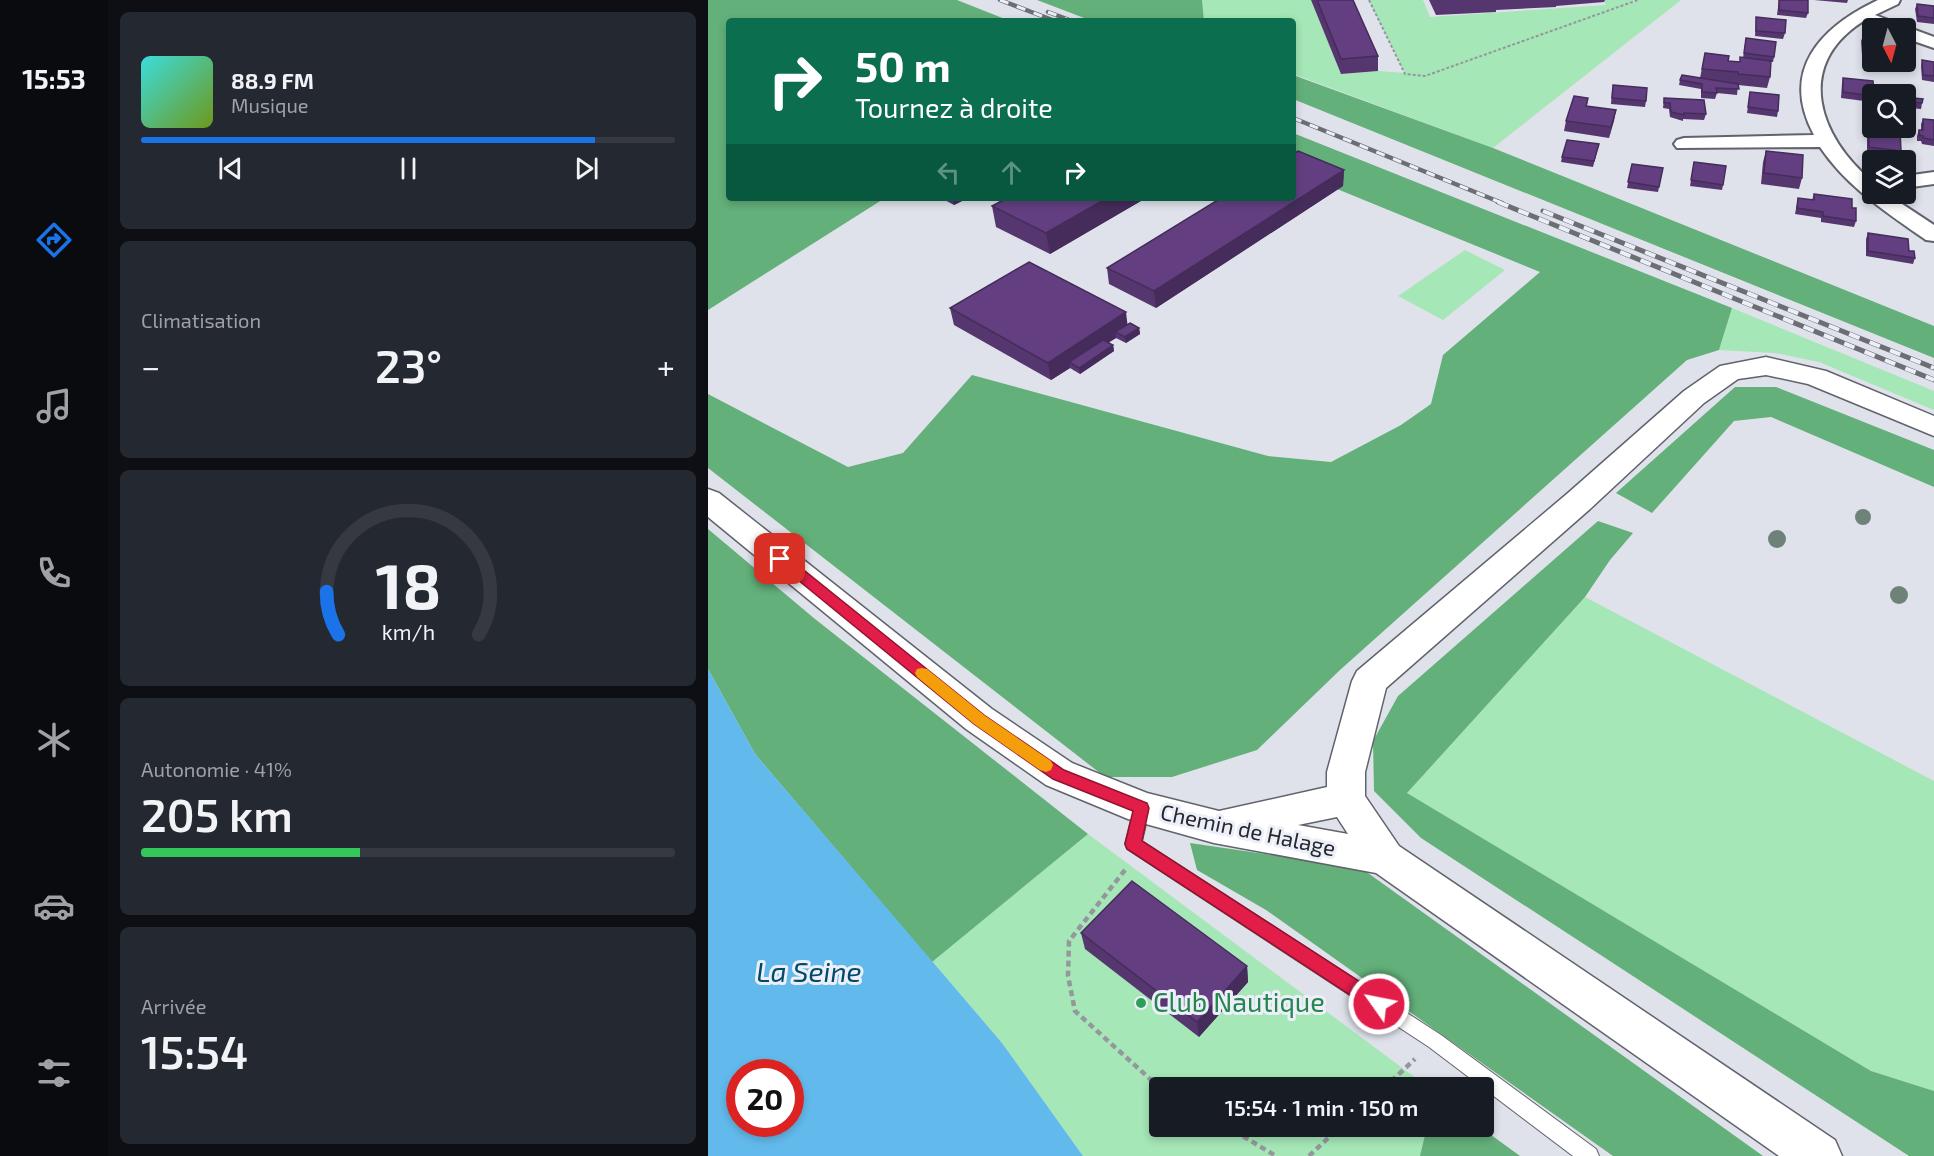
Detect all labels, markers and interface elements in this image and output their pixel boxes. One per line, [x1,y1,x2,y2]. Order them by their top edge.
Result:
north arrow [1862,18,1916,72]
map controls [1862,18,1916,204]
text: 50 m [855,40,951,90]
icon: right [756,42,834,120]
text: 15:53 [22,62,86,94]
text: 88.9 FM [231,67,314,93]
button: search [1862,84,1916,138]
text: Tournez à droite [855,91,1053,123]
text: Musique [231,93,309,117]
button: layers [1862,150,1916,204]
icon: previous [214,152,247,185]
icon: pause [392,152,425,185]
icon: next [570,152,603,185]
icon: left [932,156,965,189]
icon: ahead [995,156,1028,189]
icon: right [1058,156,1091,189]
icon: directions [33,219,75,261]
text: Climatisation [141,308,261,332]
text: 23° [375,338,442,392]
text: − [141,346,160,386]
text: + [657,346,675,386]
icon: music [33,385,75,427]
pin [754,533,805,584]
icon: arrive [763,542,796,575]
text: 18 [375,547,441,622]
icon: phone [33,552,75,594]
text: km/h [381,619,435,644]
icon: climate [33,719,75,761]
text: Autonomie · 41% [141,757,292,781]
text: 205 km [141,787,293,841]
street label: Chemin de Halage [1158,798,1338,860]
icon: car [33,885,75,927]
water label: La Seine [756,954,862,988]
position arrow [1347,972,1411,1036]
place label: Club Nautique [1153,985,1325,1018]
text: Arrivée [141,994,206,1018]
marker: Club Nautique [1134,996,1148,1010]
text: 15:54 [141,1024,248,1078]
icon: filters [33,1052,75,1094]
speed limit sign: 20 [726,1059,804,1137]
text: 15:54 · 1 min · 150 m [1225,1094,1418,1120]

